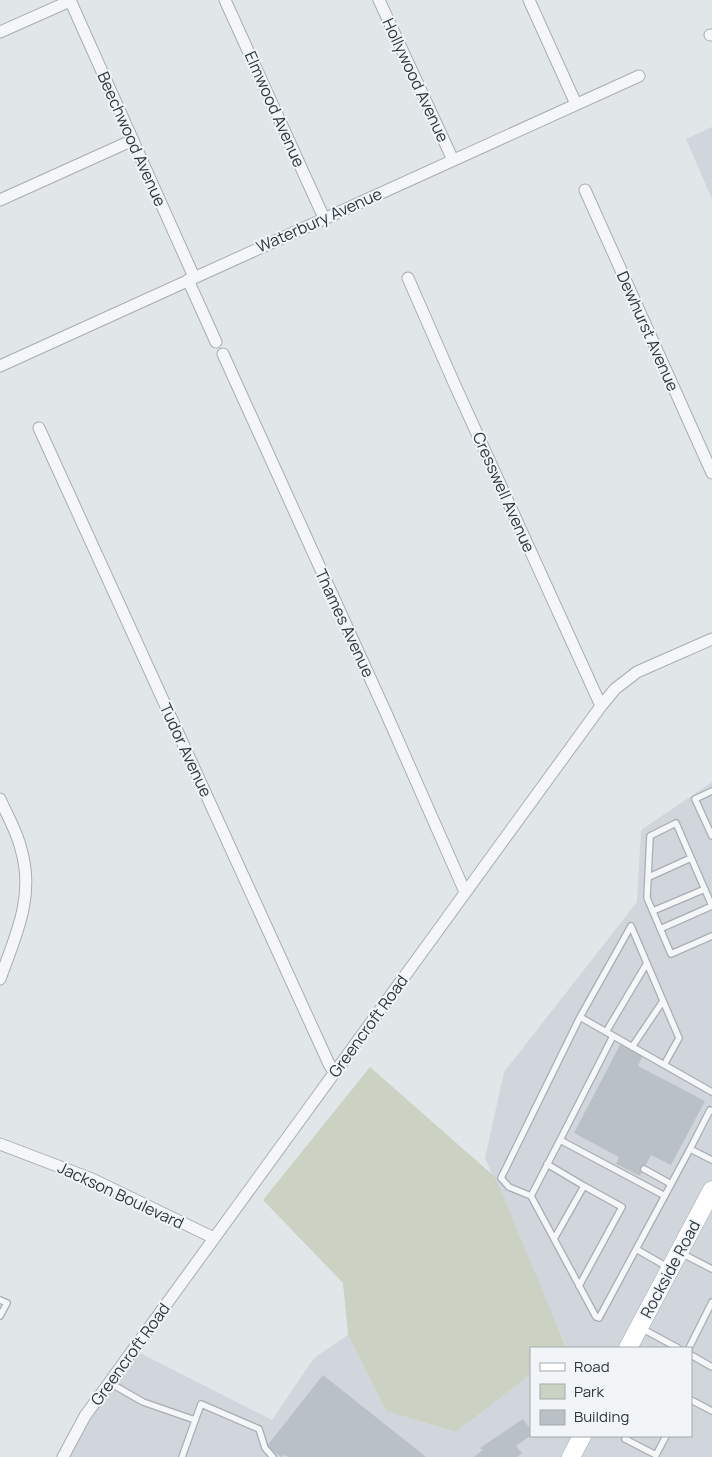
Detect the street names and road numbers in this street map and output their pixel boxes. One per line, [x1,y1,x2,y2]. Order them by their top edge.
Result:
street label: Hollywood Avenue [378,14,454,146]
street label: Elmwood Avenue [240,48,310,170]
street label: Beechwood Avenue [92,68,172,210]
street label: Waterbury Avenue [253,182,385,258]
street label: Dewhurst Avenue [612,267,684,395]
street label: Cresswell Avenue [468,428,540,556]
street label: Thames Avenue [310,565,380,681]
street label: Tudor Avenue [155,700,217,800]
street label: Greencroft Road [323,970,413,1082]
street label: Jackson Boulevard [54,1156,188,1234]
street label: Rockside Road [635,1216,705,1322]
street label: Greencroft Road [85,1298,175,1410]

